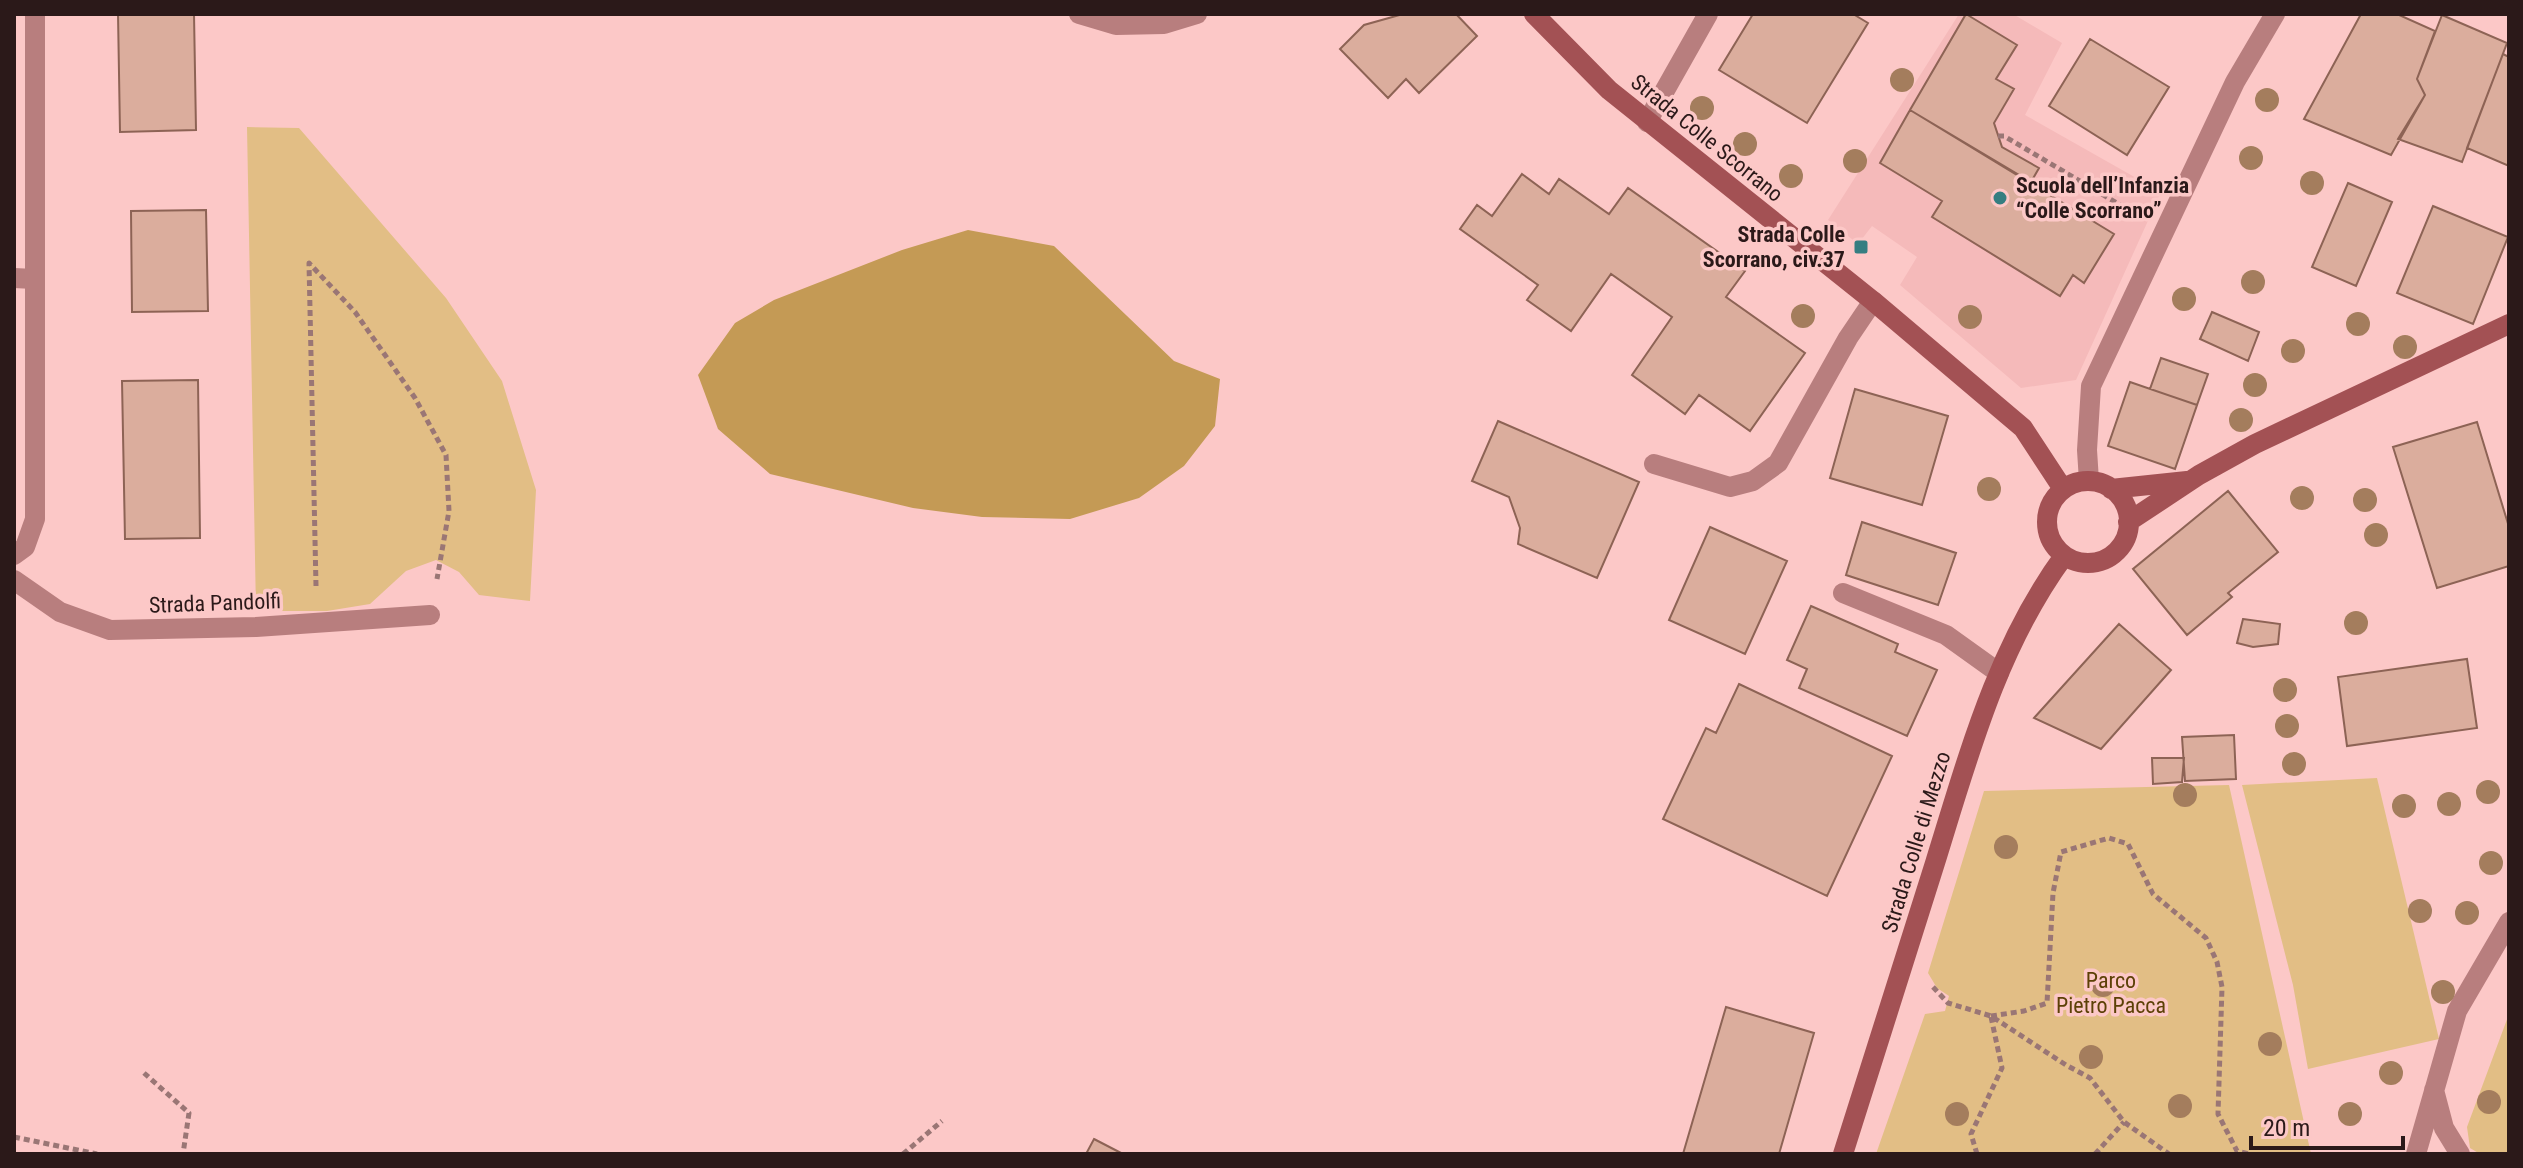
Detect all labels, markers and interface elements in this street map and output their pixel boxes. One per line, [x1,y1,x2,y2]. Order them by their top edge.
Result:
street label: Strada Colle Scorrano [1626,69,1788,207]
place label: Scuola dell’Infanzia “Colle Scorrano” [2016,173,2189,223]
marker: Scuola dell’Infanzia “Colle Scorrano” [1991,189,2009,207]
place label: Strada Colle Scorrano, civ.37 [1703,222,1845,272]
marker: Strada Colle Scorrano, civ.37 [1852,238,1870,256]
street label: Strada Pandolfi [148,588,282,618]
street label: Strada Colle di Mezzo [1877,748,1955,936]
park label: Parco Pietro Pacca [2056,968,2166,1018]
scale bar [2251,1100,2403,1150]
text: 20 m [2263,1114,2310,1142]

